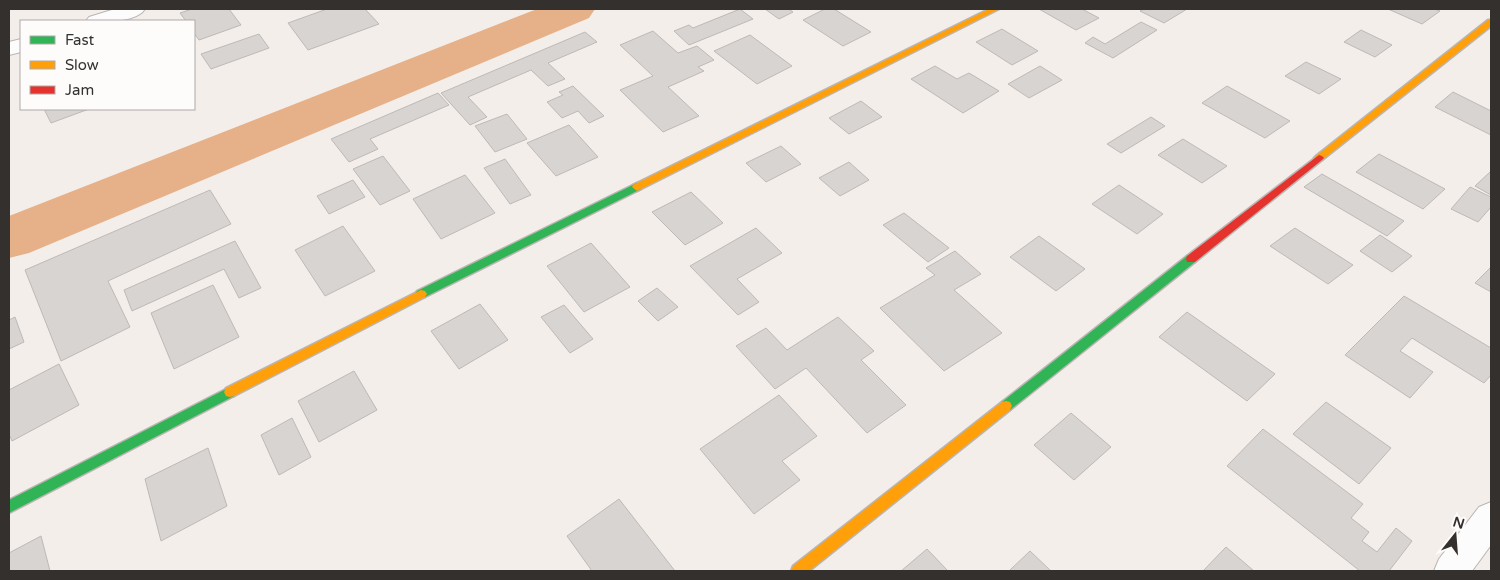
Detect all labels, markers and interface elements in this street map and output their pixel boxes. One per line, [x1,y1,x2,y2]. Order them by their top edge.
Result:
legend [20,20,195,110]
text: Fast [65,31,95,49]
text: Slow [65,56,99,74]
text: Jam [65,81,94,99]
north arrow [1430,510,1480,560]
text: N [1451,513,1467,533]

